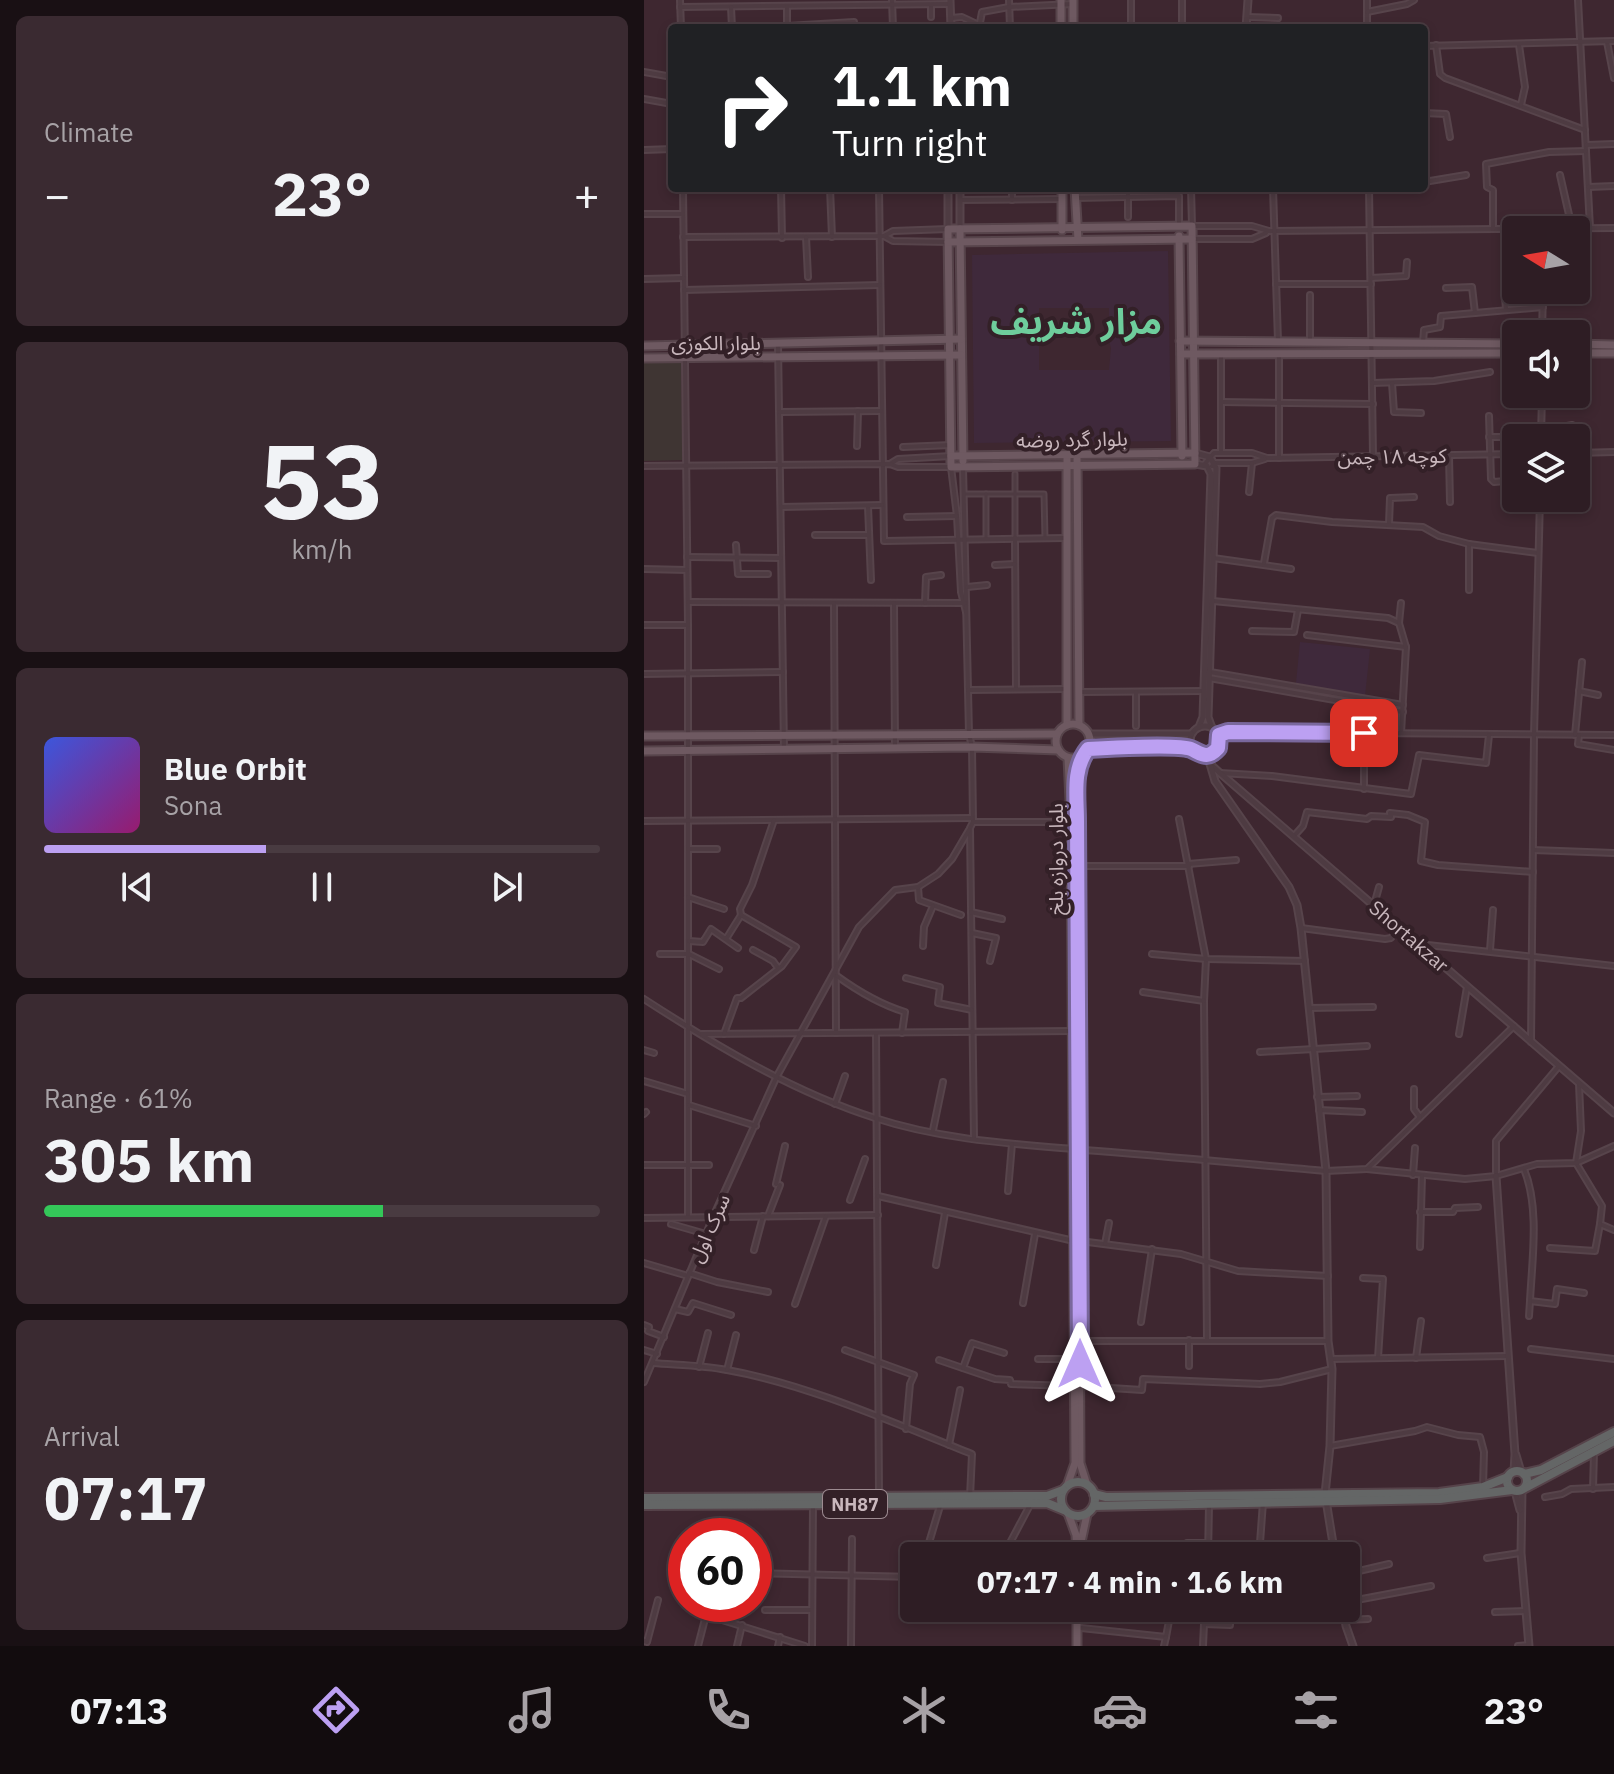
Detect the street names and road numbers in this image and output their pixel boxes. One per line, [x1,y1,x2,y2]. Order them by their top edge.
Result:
street label: بلوار الکوزی [671,329,761,356]
street label: بلوار گرد روضه [1016,425,1128,453]
street label: كوچه ١٨ چمن [1337,442,1448,471]
street label: بلوار دروازه بلخ [1042,803,1071,915]
street label: Shortakzar [1363,894,1455,978]
street label: سرک اول [682,1189,736,1267]
road number: NH87 [823,1490,887,1518]

